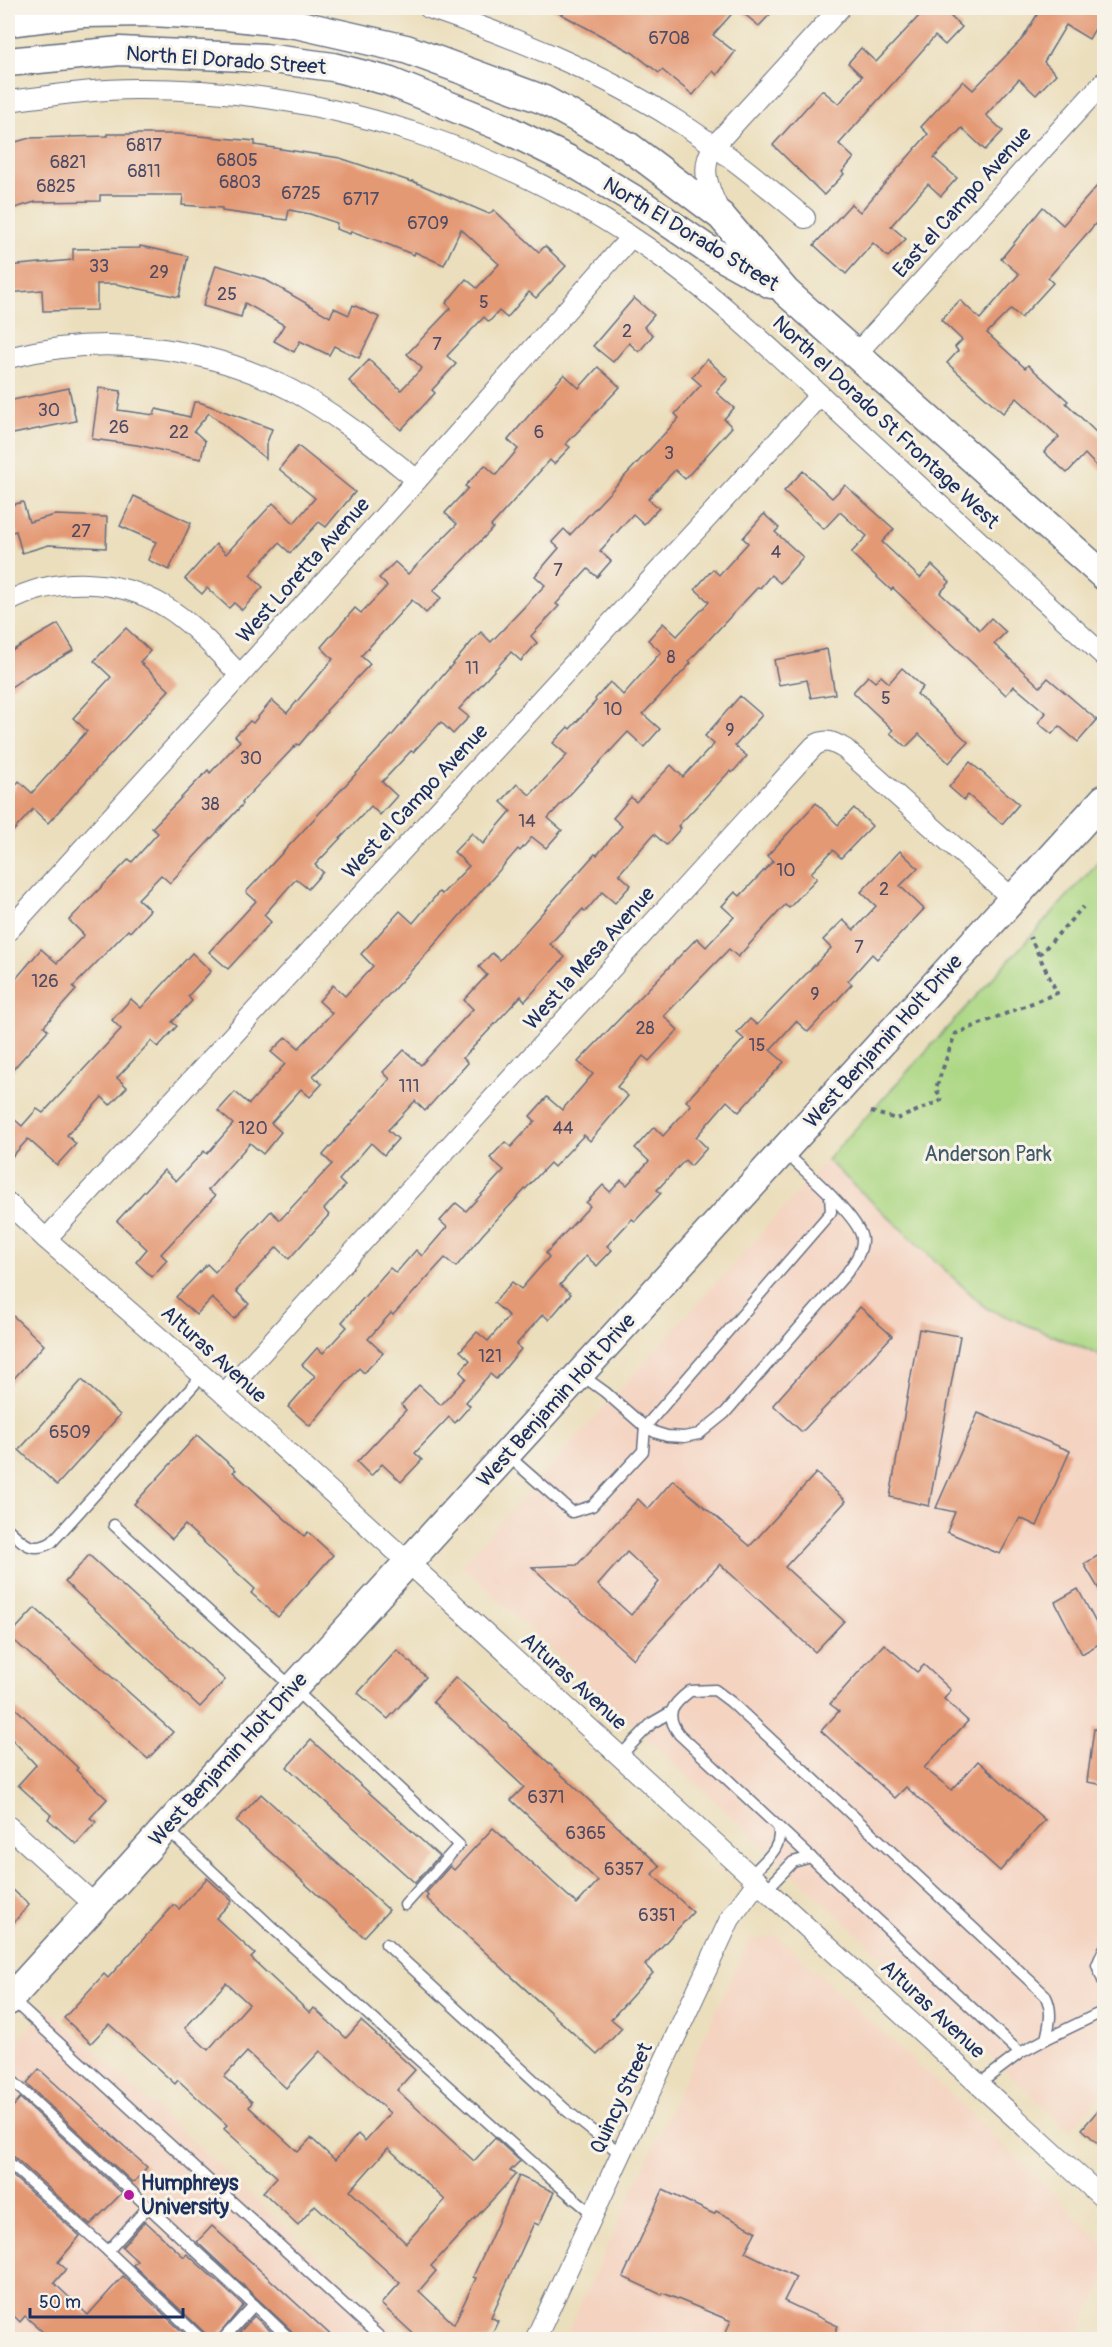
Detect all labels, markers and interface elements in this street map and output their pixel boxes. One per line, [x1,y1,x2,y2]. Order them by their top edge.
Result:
house number: 6708 [648,27,690,50]
street label: North El Dorado Street [125,40,328,81]
street label: East el Campo Avenue [887,120,1038,284]
house number: 6817 [126,134,163,157]
house number: 6805 [216,149,258,172]
house number: 6821 [50,151,86,174]
house number: 6811 [127,160,161,183]
house number: 6803 [219,171,261,194]
street label: North El Dorado Street [598,171,784,298]
house number: 6825 [36,175,76,198]
house number: 6725 [281,182,321,205]
house number: 6717 [343,188,380,211]
house number: 6709 [407,212,449,235]
house number: 33 [89,255,109,278]
house number: 29 [149,261,169,284]
house number: 25 [217,283,237,306]
house number: 5 [479,291,489,314]
street label: North el Dorado St Frontage West [766,310,1005,535]
house number: 2 [622,320,632,343]
house number: 7 [432,333,442,356]
house number: 30 [38,399,60,422]
house number: 26 [109,416,129,439]
house number: 22 [169,421,189,444]
house number: 6 [534,421,544,444]
house number: 3 [664,442,674,465]
street label: West Loretta Avenue [231,491,376,649]
house number: 27 [71,520,91,543]
house number: 4 [771,541,782,564]
house number: 7 [553,559,563,582]
house number: 8 [666,646,676,669]
house number: 11 [465,657,479,680]
house number: 5 [881,687,891,710]
house number: 10 [603,698,623,721]
street label: West el Campo Avenue [337,718,495,885]
house number: 9 [725,719,735,742]
house number: 30 [240,747,262,770]
house number: 38 [200,793,220,816]
house number: 14 [518,810,536,833]
house number: 10 [776,859,796,882]
house number: 2 [879,878,889,901]
street label: West la Mesa Avenue [518,881,661,1036]
house number: 7 [854,936,864,959]
street label: West Benjamin Holt Drive [798,948,969,1134]
house number: 126 [31,970,59,993]
house number: 9 [810,983,820,1006]
house number: 28 [635,1017,655,1040]
house number: 15 [749,1034,765,1057]
house number: 111 [398,1075,420,1098]
house number: 120 [238,1117,268,1140]
house number: 44 [553,1117,574,1140]
park label: Anderson Park [924,1141,1052,1168]
street label: Alturas Avenue [155,1300,273,1409]
street label: West Benjamin Holt Drive [471,1307,642,1493]
house number: 121 [478,1345,502,1368]
house number: 6509 [49,1421,91,1444]
street label: Alturas Avenue [515,1627,633,1736]
street label: West Benjamin Holt Drive [143,1666,314,1852]
house number: 6371 [527,1786,565,1809]
house number: 6365 [566,1822,606,1845]
house number: 6357 [604,1858,644,1881]
house number: 6351 [638,1904,676,1927]
street label: Alturas Avenue [875,1954,991,2065]
street label: Quincy Street [584,2038,659,2158]
place label: Humphreys University [141,2170,239,2221]
marker: Humphreys University [122,2188,136,2202]
scale bar [30,2281,183,2319]
text: 50 m [39,2291,81,2314]

